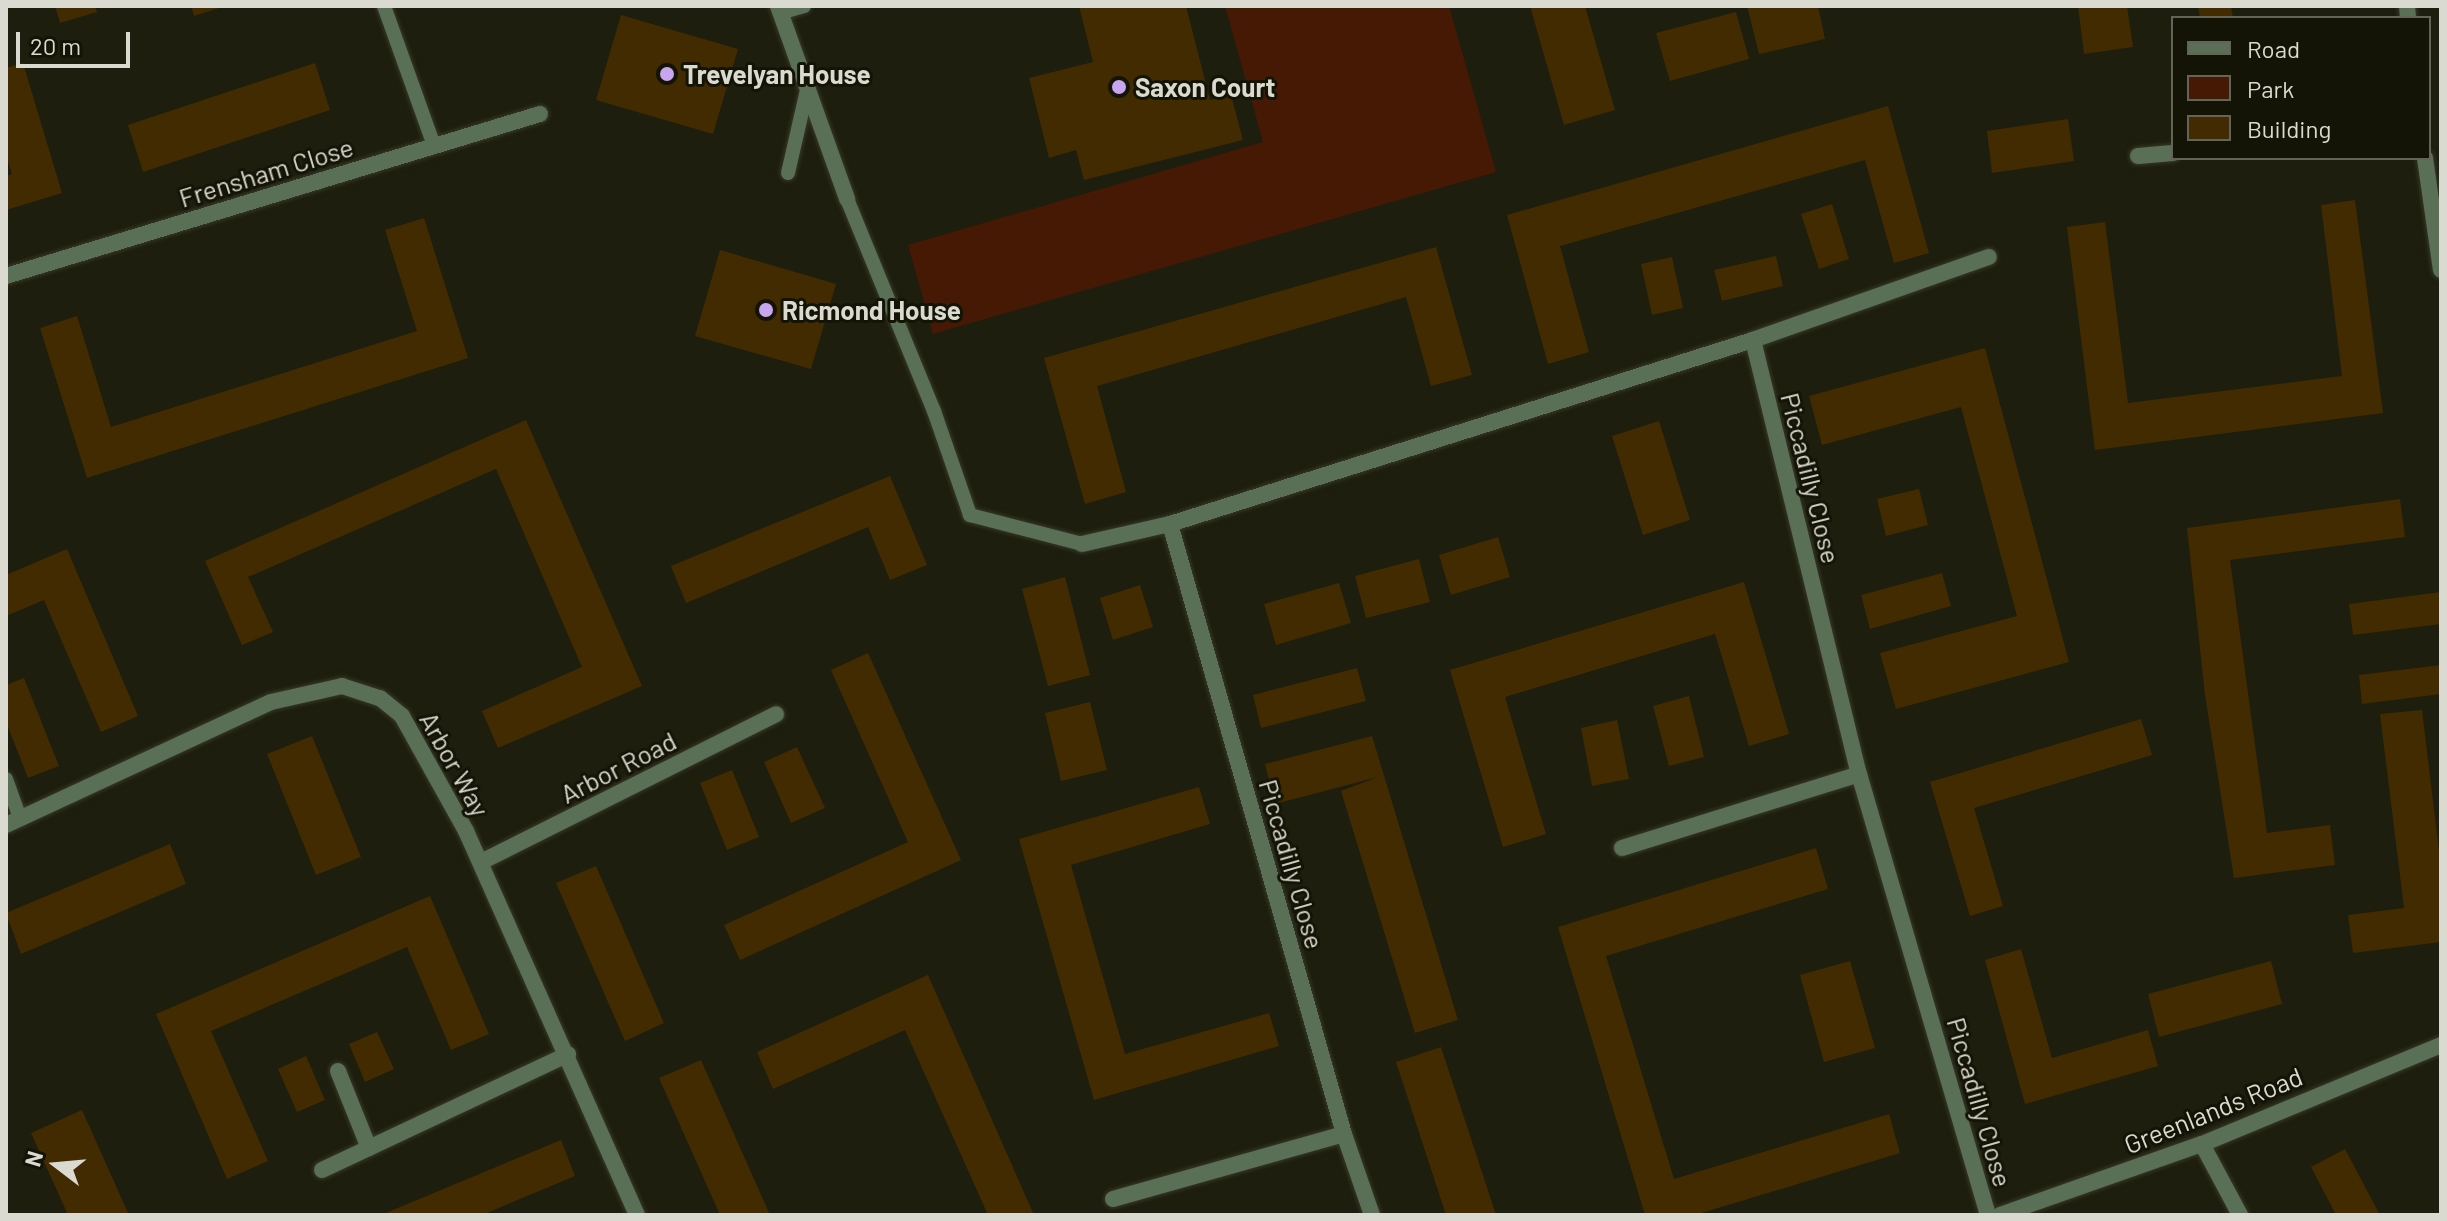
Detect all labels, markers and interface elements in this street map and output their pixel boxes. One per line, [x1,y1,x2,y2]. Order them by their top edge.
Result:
scale bar [20,16,134,66]
legend [2171,16,2431,160]
text: 20 m [30,31,81,60]
text: Road [2247,34,2300,63]
place label: Trevelyan House [683,58,871,90]
marker: Trevelyan House [658,65,676,83]
place label: Saxon Court [1135,71,1275,103]
text: Park [2247,74,2294,103]
marker: Saxon Court [1110,78,1128,96]
text: Building [2247,114,2331,143]
street label: Frensham Close [175,131,357,213]
place label: Ricmond House [782,294,961,326]
marker: Ricmond House [757,301,775,319]
street label: Piccadilly Close [1775,390,1847,566]
street label: Arbor Way [414,706,496,822]
street label: Arbor Road [555,725,681,809]
street label: Piccadilly Close [1253,776,1331,952]
street label: Piccadilly Close [1941,1014,2019,1190]
street label: Greenlands Road [2119,1060,2307,1160]
north arrow [16,1125,96,1205]
text: N [18,1148,47,1169]

